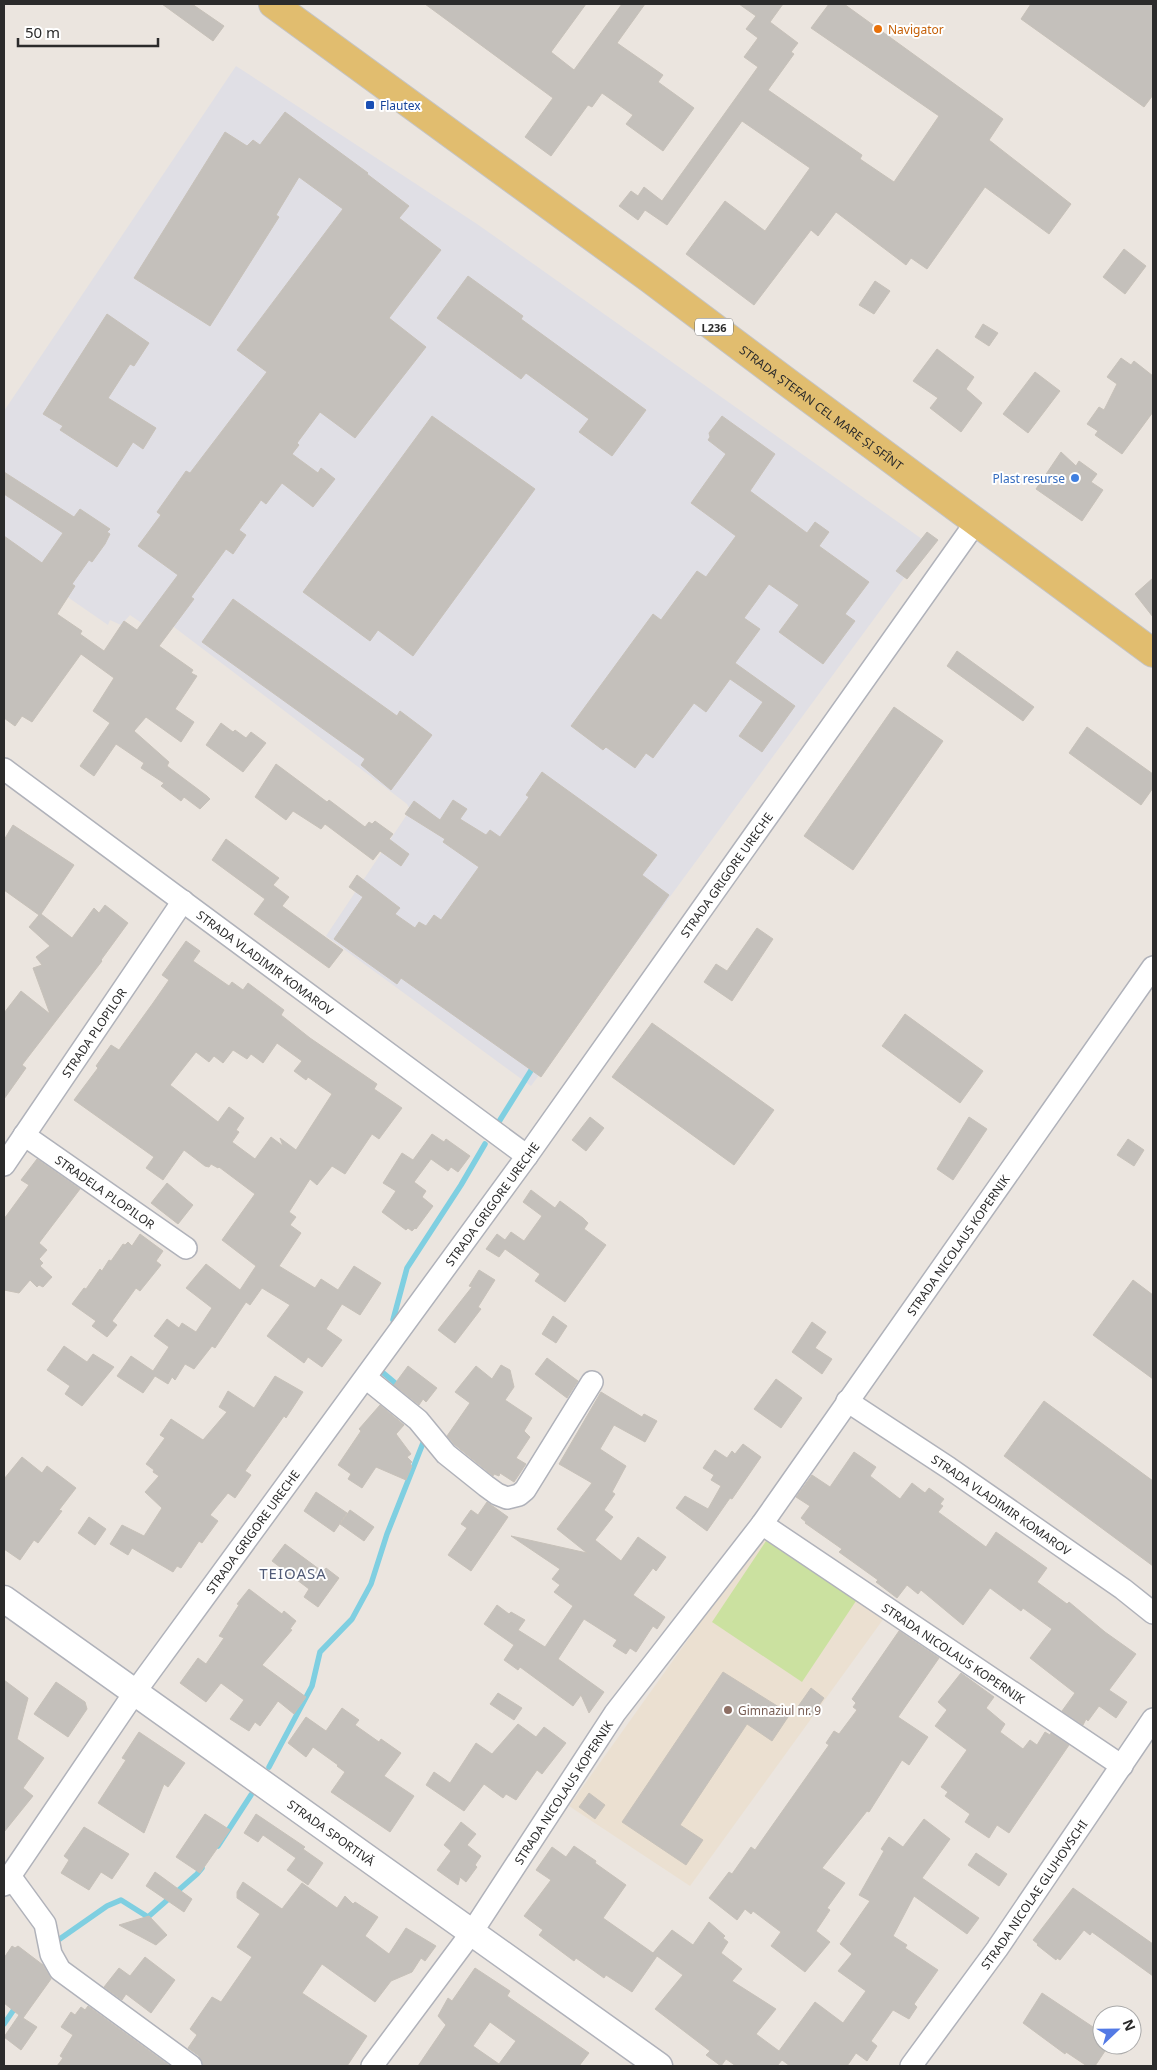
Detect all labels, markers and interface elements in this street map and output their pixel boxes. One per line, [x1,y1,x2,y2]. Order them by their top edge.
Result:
scale bar [18,15,158,47]
place label: Navigator [888,21,944,38]
text: 50 m [25,22,60,42]
marker: Navigator [872,23,884,35]
place label: Flautex [380,97,421,114]
marker: Flautex [364,99,376,111]
road number: L236 [695,318,733,336]
street label: STRADA ȘTEFAN CEL MARE ȘI SFÎNT [736,341,907,474]
place label: Plast resurse [993,470,1065,487]
marker: Plast resurse [1069,472,1081,484]
street label: STRADA GRIGORE URECHE [676,809,776,941]
street label: STRADA VLADIMIR KOMAROV [193,906,338,1019]
street label: STRADA PLOPILOR [57,984,131,1081]
street label: STRADA GRIGORE URECHE [441,1138,543,1269]
street label: STRADELA PLOPILOR [52,1151,159,1233]
street label: STRADA NICOLAUS KOPERNIK [902,1171,1014,1319]
street label: STRADA VLADIMIR KOMAROV [928,1450,1075,1559]
street label: STRADA GRIGORE URECHE [201,1466,303,1597]
district label: TEIOASA [259,1563,327,1583]
street label: STRADA NICOLAUS KOPERNIK [879,1599,1029,1707]
place label: Gimnaziul nr. 9 [738,1702,821,1719]
marker: Gimnaziul nr. 9 [722,1704,734,1716]
street label: STRADA NICOLAUS KOPERNIK [510,1717,617,1868]
street label: STRADA SPORTIVĂ [284,1795,379,1870]
street label: STRADA NICOLAE GLUHOVSCHI [976,1816,1091,1973]
north arrow [1092,2005,1142,2055]
text: N [1119,2016,1140,2034]

